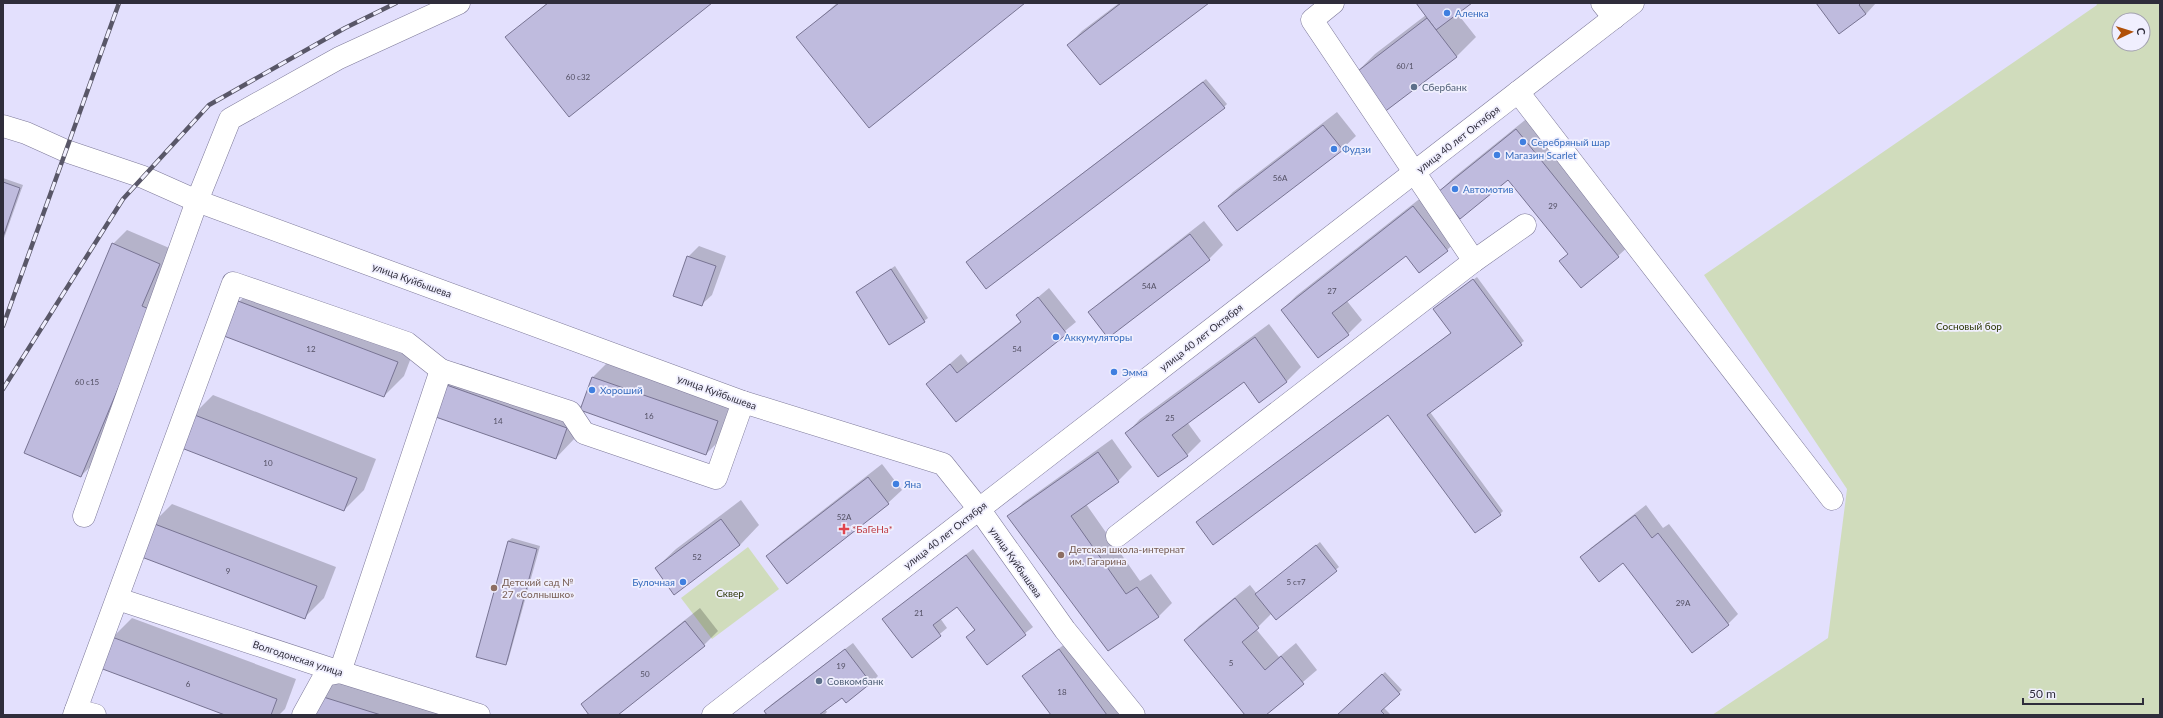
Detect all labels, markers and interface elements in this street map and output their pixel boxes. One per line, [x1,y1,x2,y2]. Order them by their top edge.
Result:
place label: Аленка [1455,7,1489,19]
marker: Аленка [1442,8,1452,18]
north arrow [2111,12,2151,52]
text: С [2135,27,2148,36]
house number: 60/1 [1396,61,1414,71]
house number: 60 с32 [566,72,591,82]
place label: Сбербанк [1422,81,1468,93]
marker: Сбербанк [1409,82,1419,92]
street label: улица 40 лет Октября [1414,103,1502,175]
place label: Серебряный шар [1531,136,1610,148]
marker: Серебряный шар [1518,137,1528,147]
place label: Фудзи [1342,143,1371,155]
marker: Фудзи [1329,144,1339,154]
place label: Магазин Scarlet [1505,149,1577,161]
marker: Магазин Scarlet [1492,150,1502,160]
house number: 56А [1273,173,1288,183]
place label: Автомотив [1463,183,1513,195]
marker: Автомотив [1450,184,1460,194]
house number: 29 [1548,201,1558,211]
street label: улица Куйбышева [371,260,453,300]
house number: 54А [1142,281,1157,291]
house number: 27 [1327,286,1337,296]
street label: улица 40 лет Октября [1157,301,1245,373]
park label: Сосновый бор [1936,320,2002,332]
place label: Аккумуляторы [1064,331,1132,343]
marker: Аккумуляторы [1051,332,1061,342]
house number: 12 [306,344,316,354]
house number: 54 [1012,344,1022,354]
place label: Эмма [1122,366,1148,378]
marker: Эмма [1109,367,1119,377]
street label: улица Куйбышева [676,372,758,412]
house number: 60 с15 [75,377,100,387]
place label: Хороший [600,384,643,396]
marker: Хороший [587,385,597,395]
house number: 16 [644,411,654,421]
house number: 25 [1165,413,1175,423]
house number: 14 [493,416,503,426]
house number: 10 [263,458,273,468]
place label: Яна [903,478,921,490]
marker: Яна [891,479,901,489]
street label: улица 40 лет Октября [901,499,989,571]
house number: 52А [837,512,852,522]
place label: *БаГеНа* [852,523,893,535]
marker: *БаГеНа* [839,524,849,534]
street label: улица Куйбышева [987,524,1045,600]
place label: Детская школа-интернат им. Гагарина [1069,543,1185,567]
marker: Детская школа-интернат им. Гагарина [1056,550,1066,560]
house number: 52 [692,552,702,562]
house number: 9 [226,566,231,576]
place label: Детский сад № 27 «Солнышко» [502,576,574,600]
place label: Булочная [632,576,675,588]
marker: Булочная [678,577,688,587]
house number: 5 ст7 [1286,577,1306,587]
marker: Детский сад № 27 «Солнышко» [489,583,499,593]
park label: Сквер [716,587,744,599]
house number: 29А [1676,598,1691,608]
house number: 21 [914,608,924,618]
street label: Волгодонская улица [251,638,345,678]
house number: 5 [1229,658,1234,668]
house number: 19 [836,661,846,671]
house number: 50 [640,669,650,679]
place label: Совкомбанк [827,675,884,687]
marker: Совкомбанк [814,676,824,686]
house number: 6 [186,679,191,689]
scale bar [2023,680,2143,706]
text: 50 m [2029,686,2056,701]
house number: 18 [1057,687,1067,697]

